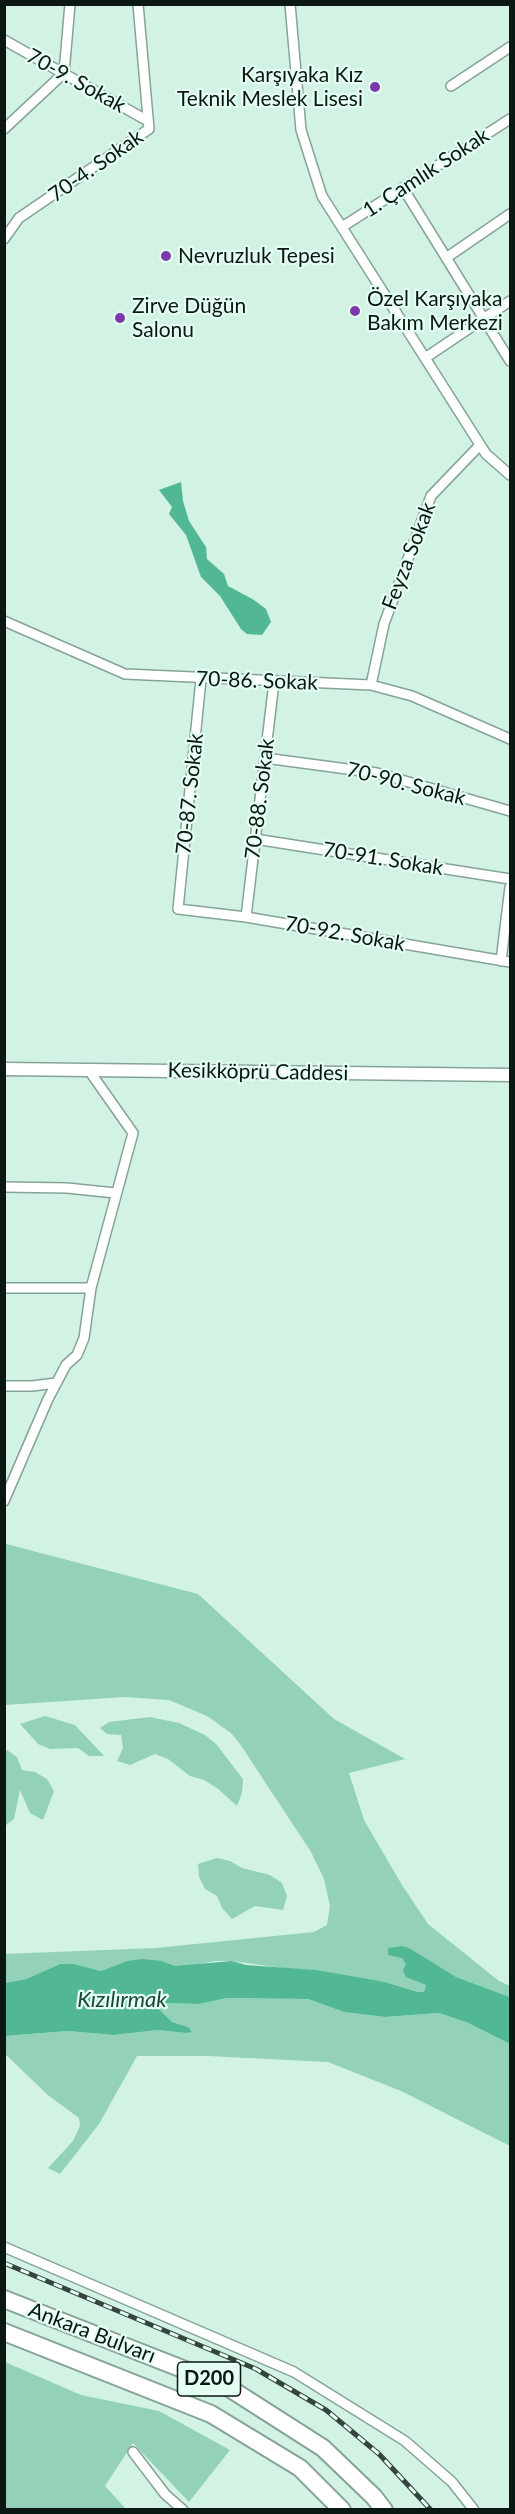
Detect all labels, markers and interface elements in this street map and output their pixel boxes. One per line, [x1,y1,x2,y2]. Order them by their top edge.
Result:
street label: 70-9. Sokak [22,43,130,119]
place label: Karşıyaka Kız Teknik Meslek Lisesi [177,62,363,112]
marker: Karşıyaka Kız Teknik Meslek Lisesi [368,80,382,94]
street label: 1. Çamlık Sokak [358,123,494,223]
street label: 70-4. Sokak [44,124,148,208]
place label: Nevruzluk Tepesi [178,243,335,269]
marker: Nevruzluk Tepesi [159,249,173,263]
place label: Özel Karşıyaka Bakım Merkezi [367,286,503,336]
place label: Zirve Düğün Salonu [132,293,246,343]
marker: Özel Karşıyaka Bakım Merkezi [348,304,362,318]
marker: Zirve Düğün Salonu [113,311,127,325]
street label: Feyza Sokak [377,499,441,613]
street label: 70-86. Sokak [196,666,318,696]
street label: 70-87. Sokak [171,732,209,856]
street label: 70-88. Sokak [240,737,280,861]
street label: 70-90. Sokak [344,757,468,811]
street label: 70-91. Sokak [321,837,445,881]
street label: 70-92. Sokak [283,911,407,957]
street label: Kesikköprü Caddesi [167,1058,349,1086]
water label: Kızılırmak [77,1987,167,2013]
street label: Ankara Bulvarı [25,2297,159,2369]
road number: D200 [178,2362,240,2396]

